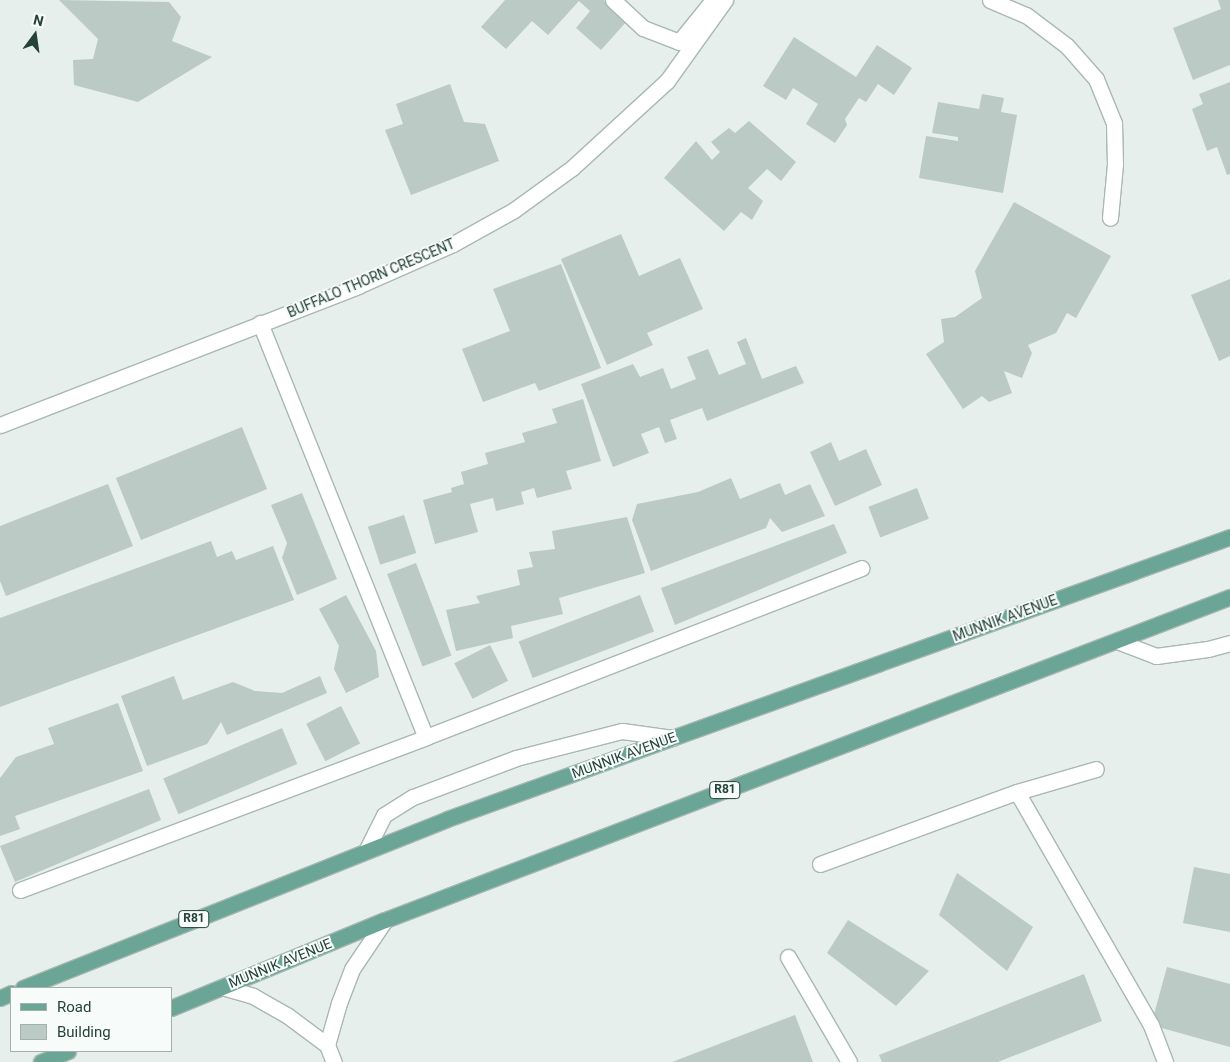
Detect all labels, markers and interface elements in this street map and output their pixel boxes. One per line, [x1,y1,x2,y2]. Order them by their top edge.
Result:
north arrow [10,10,60,60]
text: N [32,11,45,29]
street label: BUFFALO THORN CRESCENT [285,235,457,321]
street label: MUNNIK AVENUE [951,591,1059,645]
street label: MUNNIK AVENUE [570,728,678,782]
road number: R81 [709,780,741,800]
road number: R81 [178,910,210,929]
street label: MUNNIK AVENUE [226,935,334,991]
legend [10,987,172,1052]
text: Road [57,998,91,1016]
text: Building [57,1023,111,1041]

